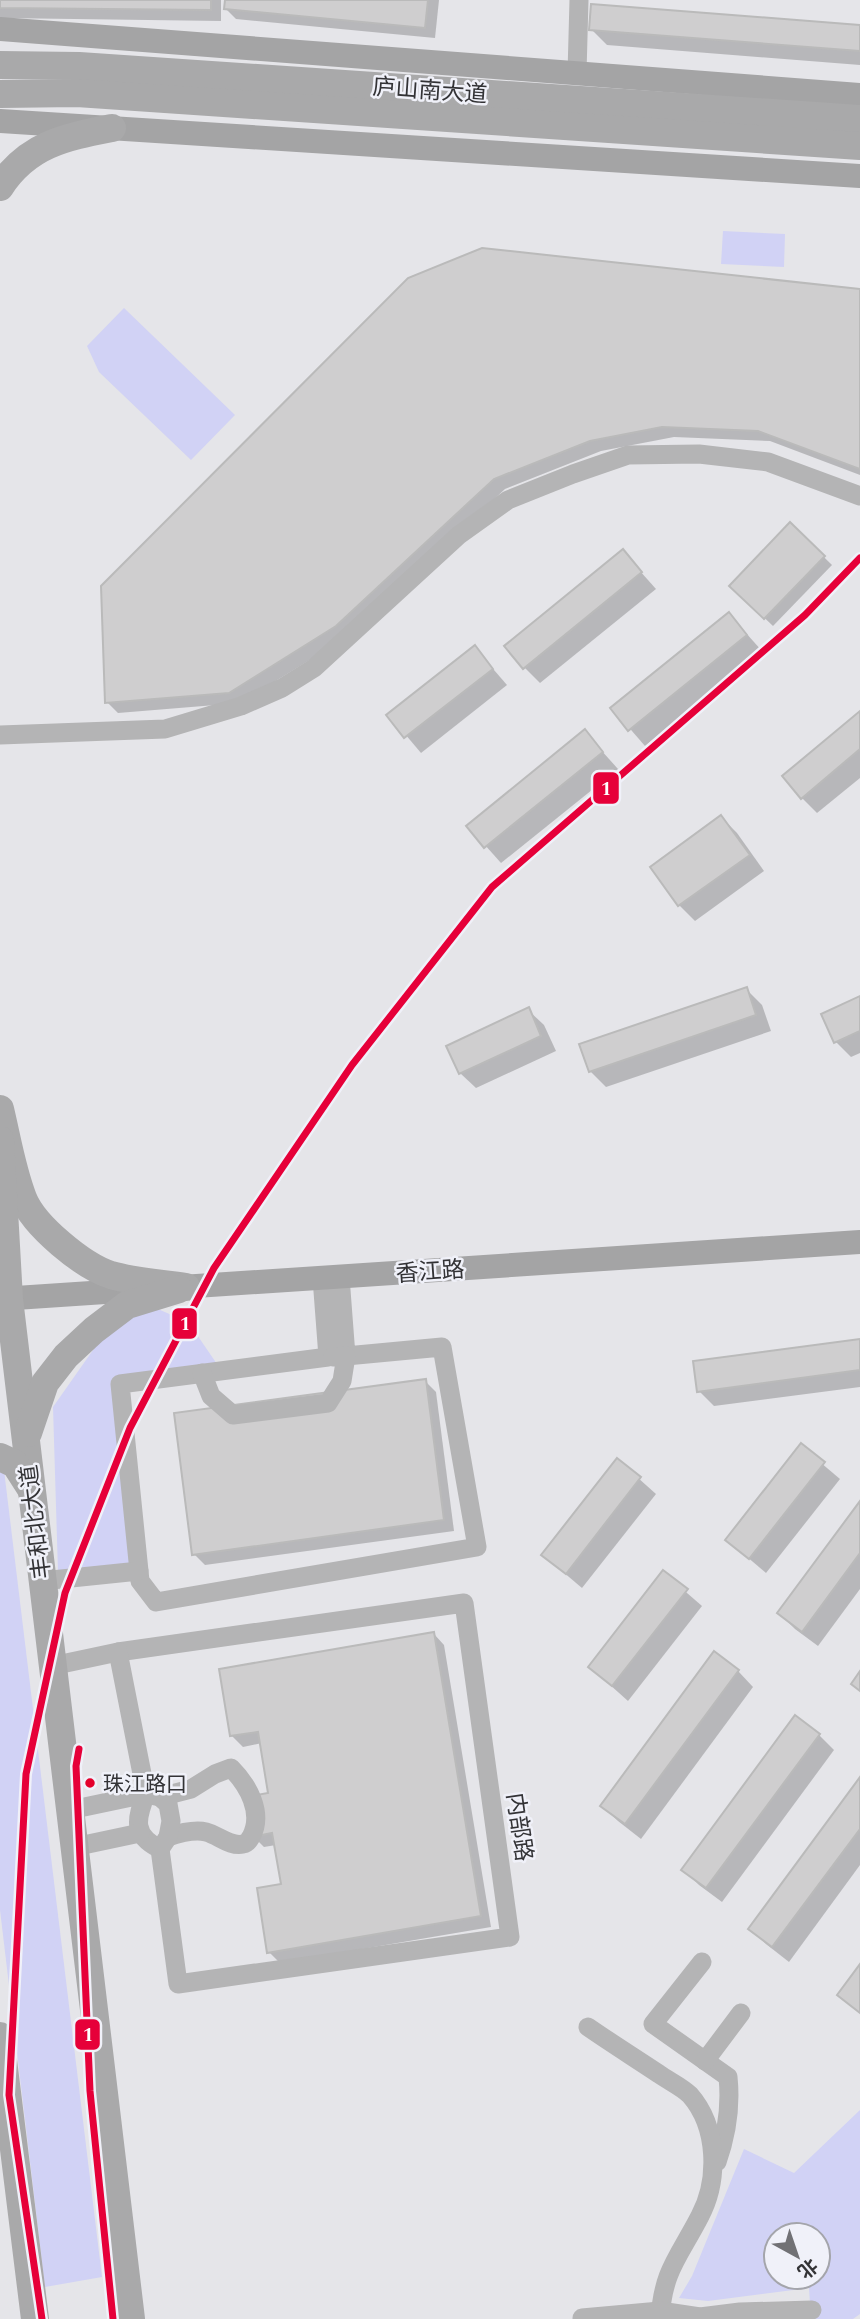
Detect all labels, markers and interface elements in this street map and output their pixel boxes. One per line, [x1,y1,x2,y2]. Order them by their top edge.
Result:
street label: 庐山南大道 [371,70,488,113]
line badge: 1 [592,771,620,805]
text: 1 [601,775,611,804]
street label: 香江路 [394,1253,466,1292]
line badge: 1 [171,1307,198,1340]
text: 1 [180,1310,190,1339]
street label: 丰和北大道 [12,1463,61,1581]
place label: 珠江路口 [103,1769,187,1801]
marker: 珠江路口 [83,1776,97,1790]
street label: 内部路 [496,1791,541,1864]
line badge: 1 [74,2018,101,2051]
text: 1 [83,2021,93,2050]
north arrow [762,2221,832,2291]
text: 北 [790,2251,824,2285]

